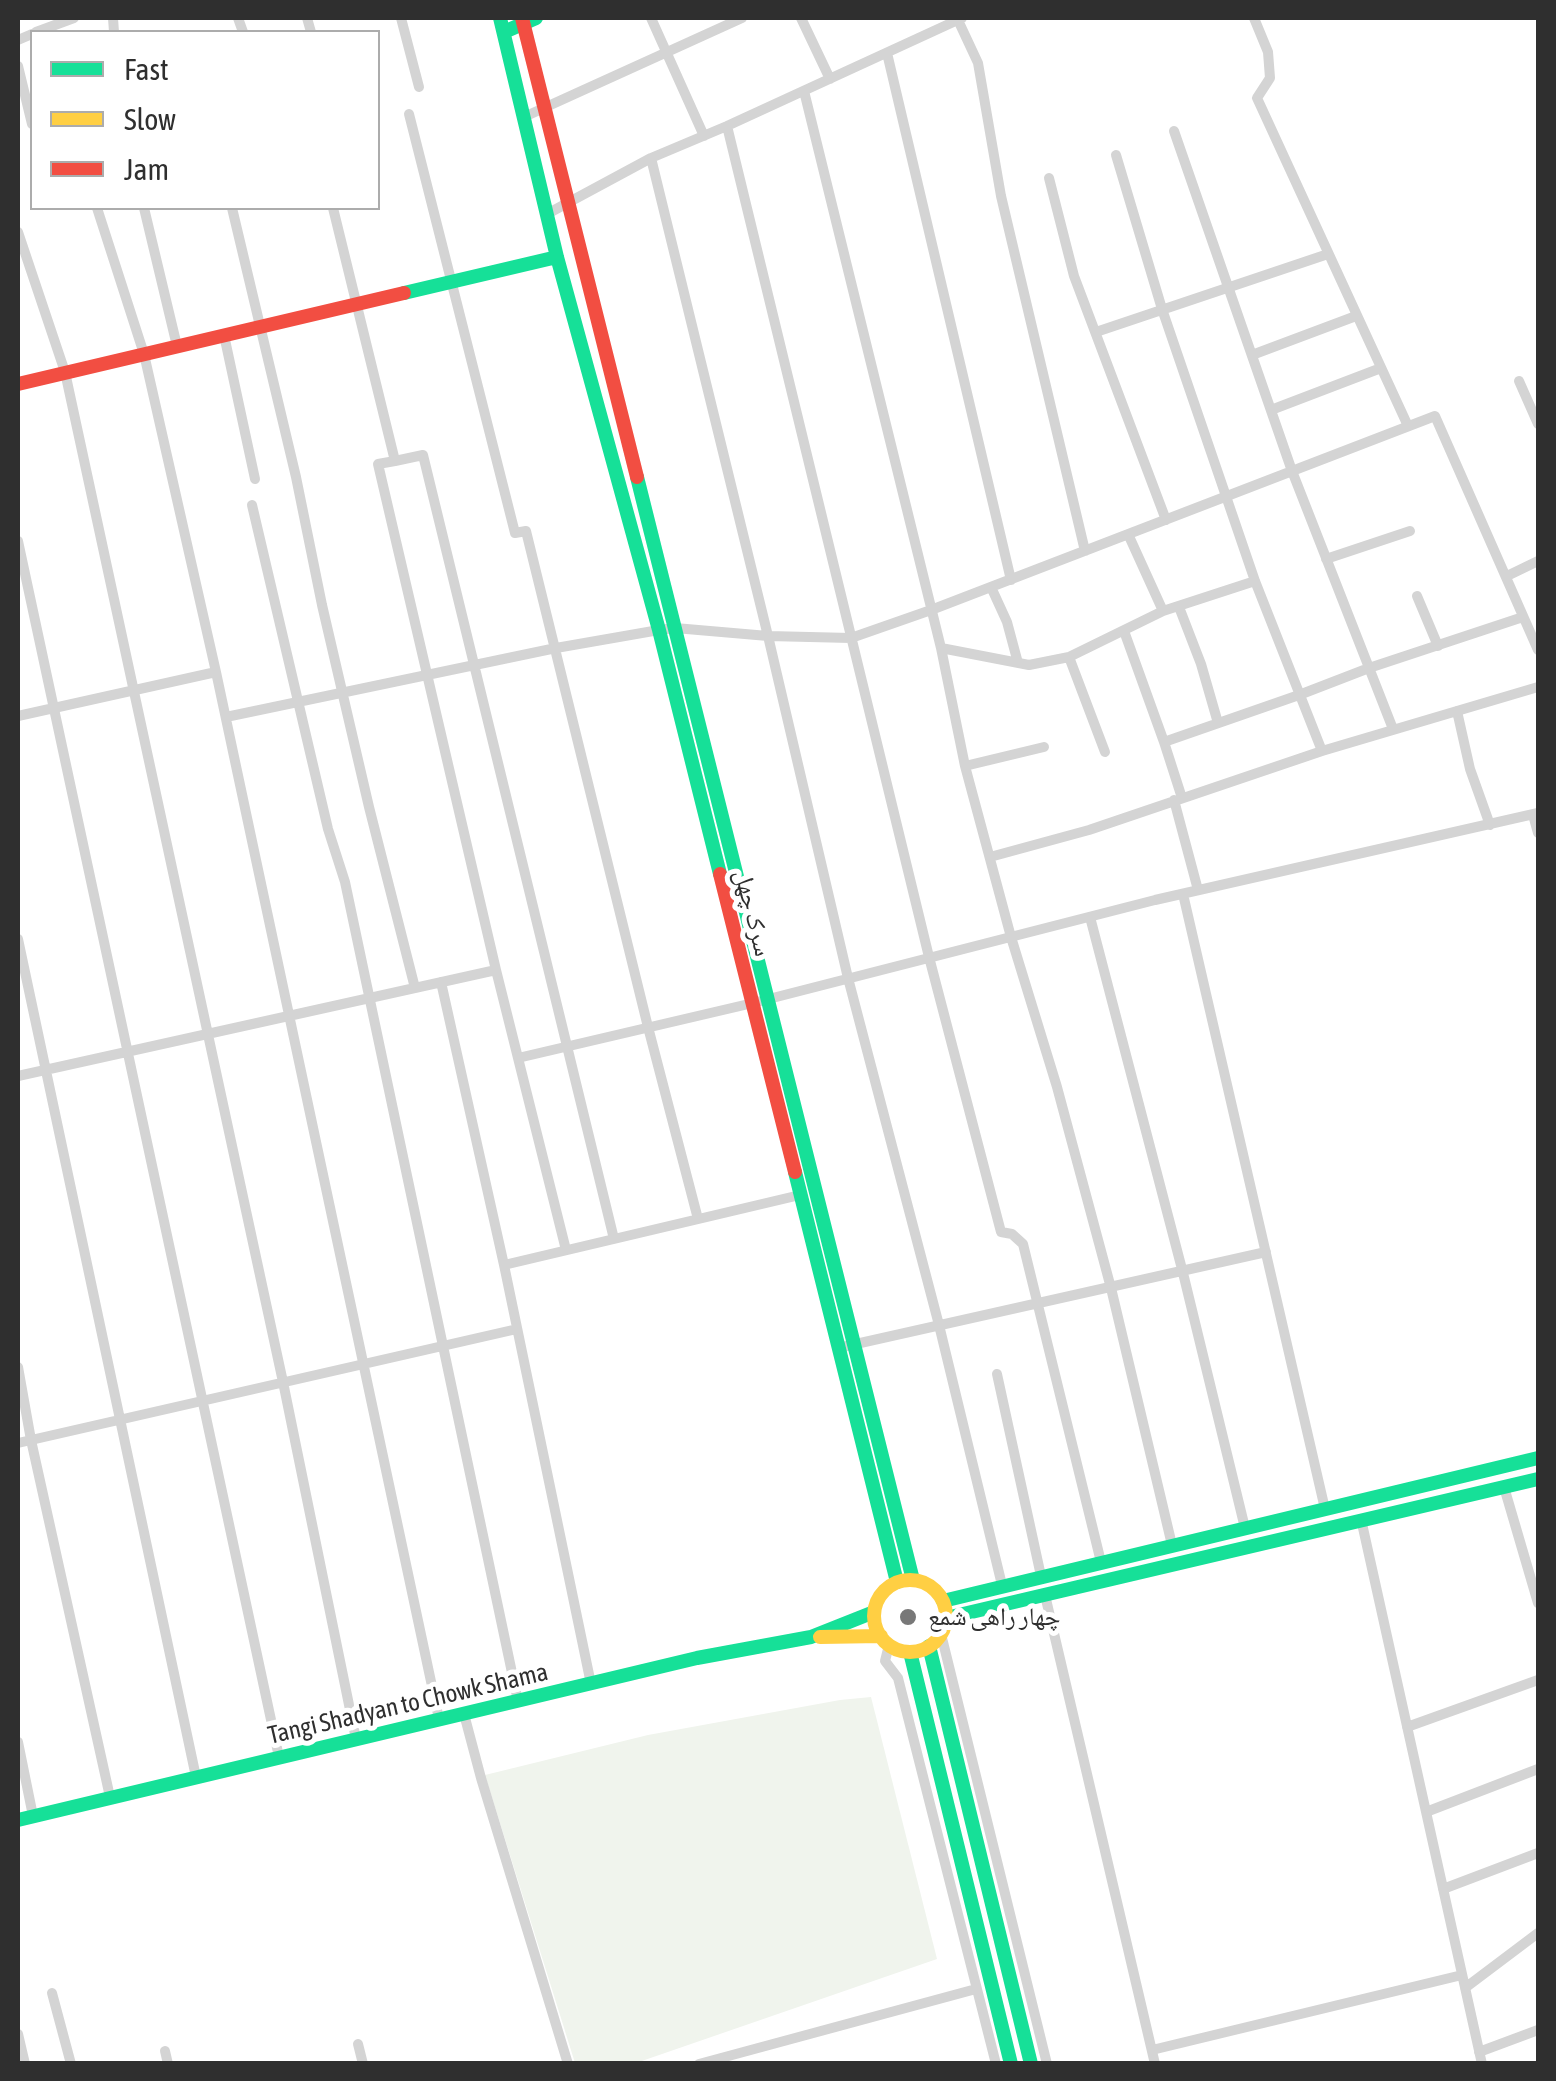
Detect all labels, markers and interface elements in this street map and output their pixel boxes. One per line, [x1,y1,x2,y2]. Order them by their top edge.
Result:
legend [30,30,380,210]
text: Fast [124,52,169,86]
text: Slow [124,102,176,136]
text: Jam [124,152,169,186]
street label: سرک چهل [728,867,778,959]
place label: چهار راهی شمع [928,1602,1060,1632]
marker: چهار راهی شمع [897,1606,919,1628]
street label: Tangi Shadyan to Chowk Shama [265,1657,551,1751]

